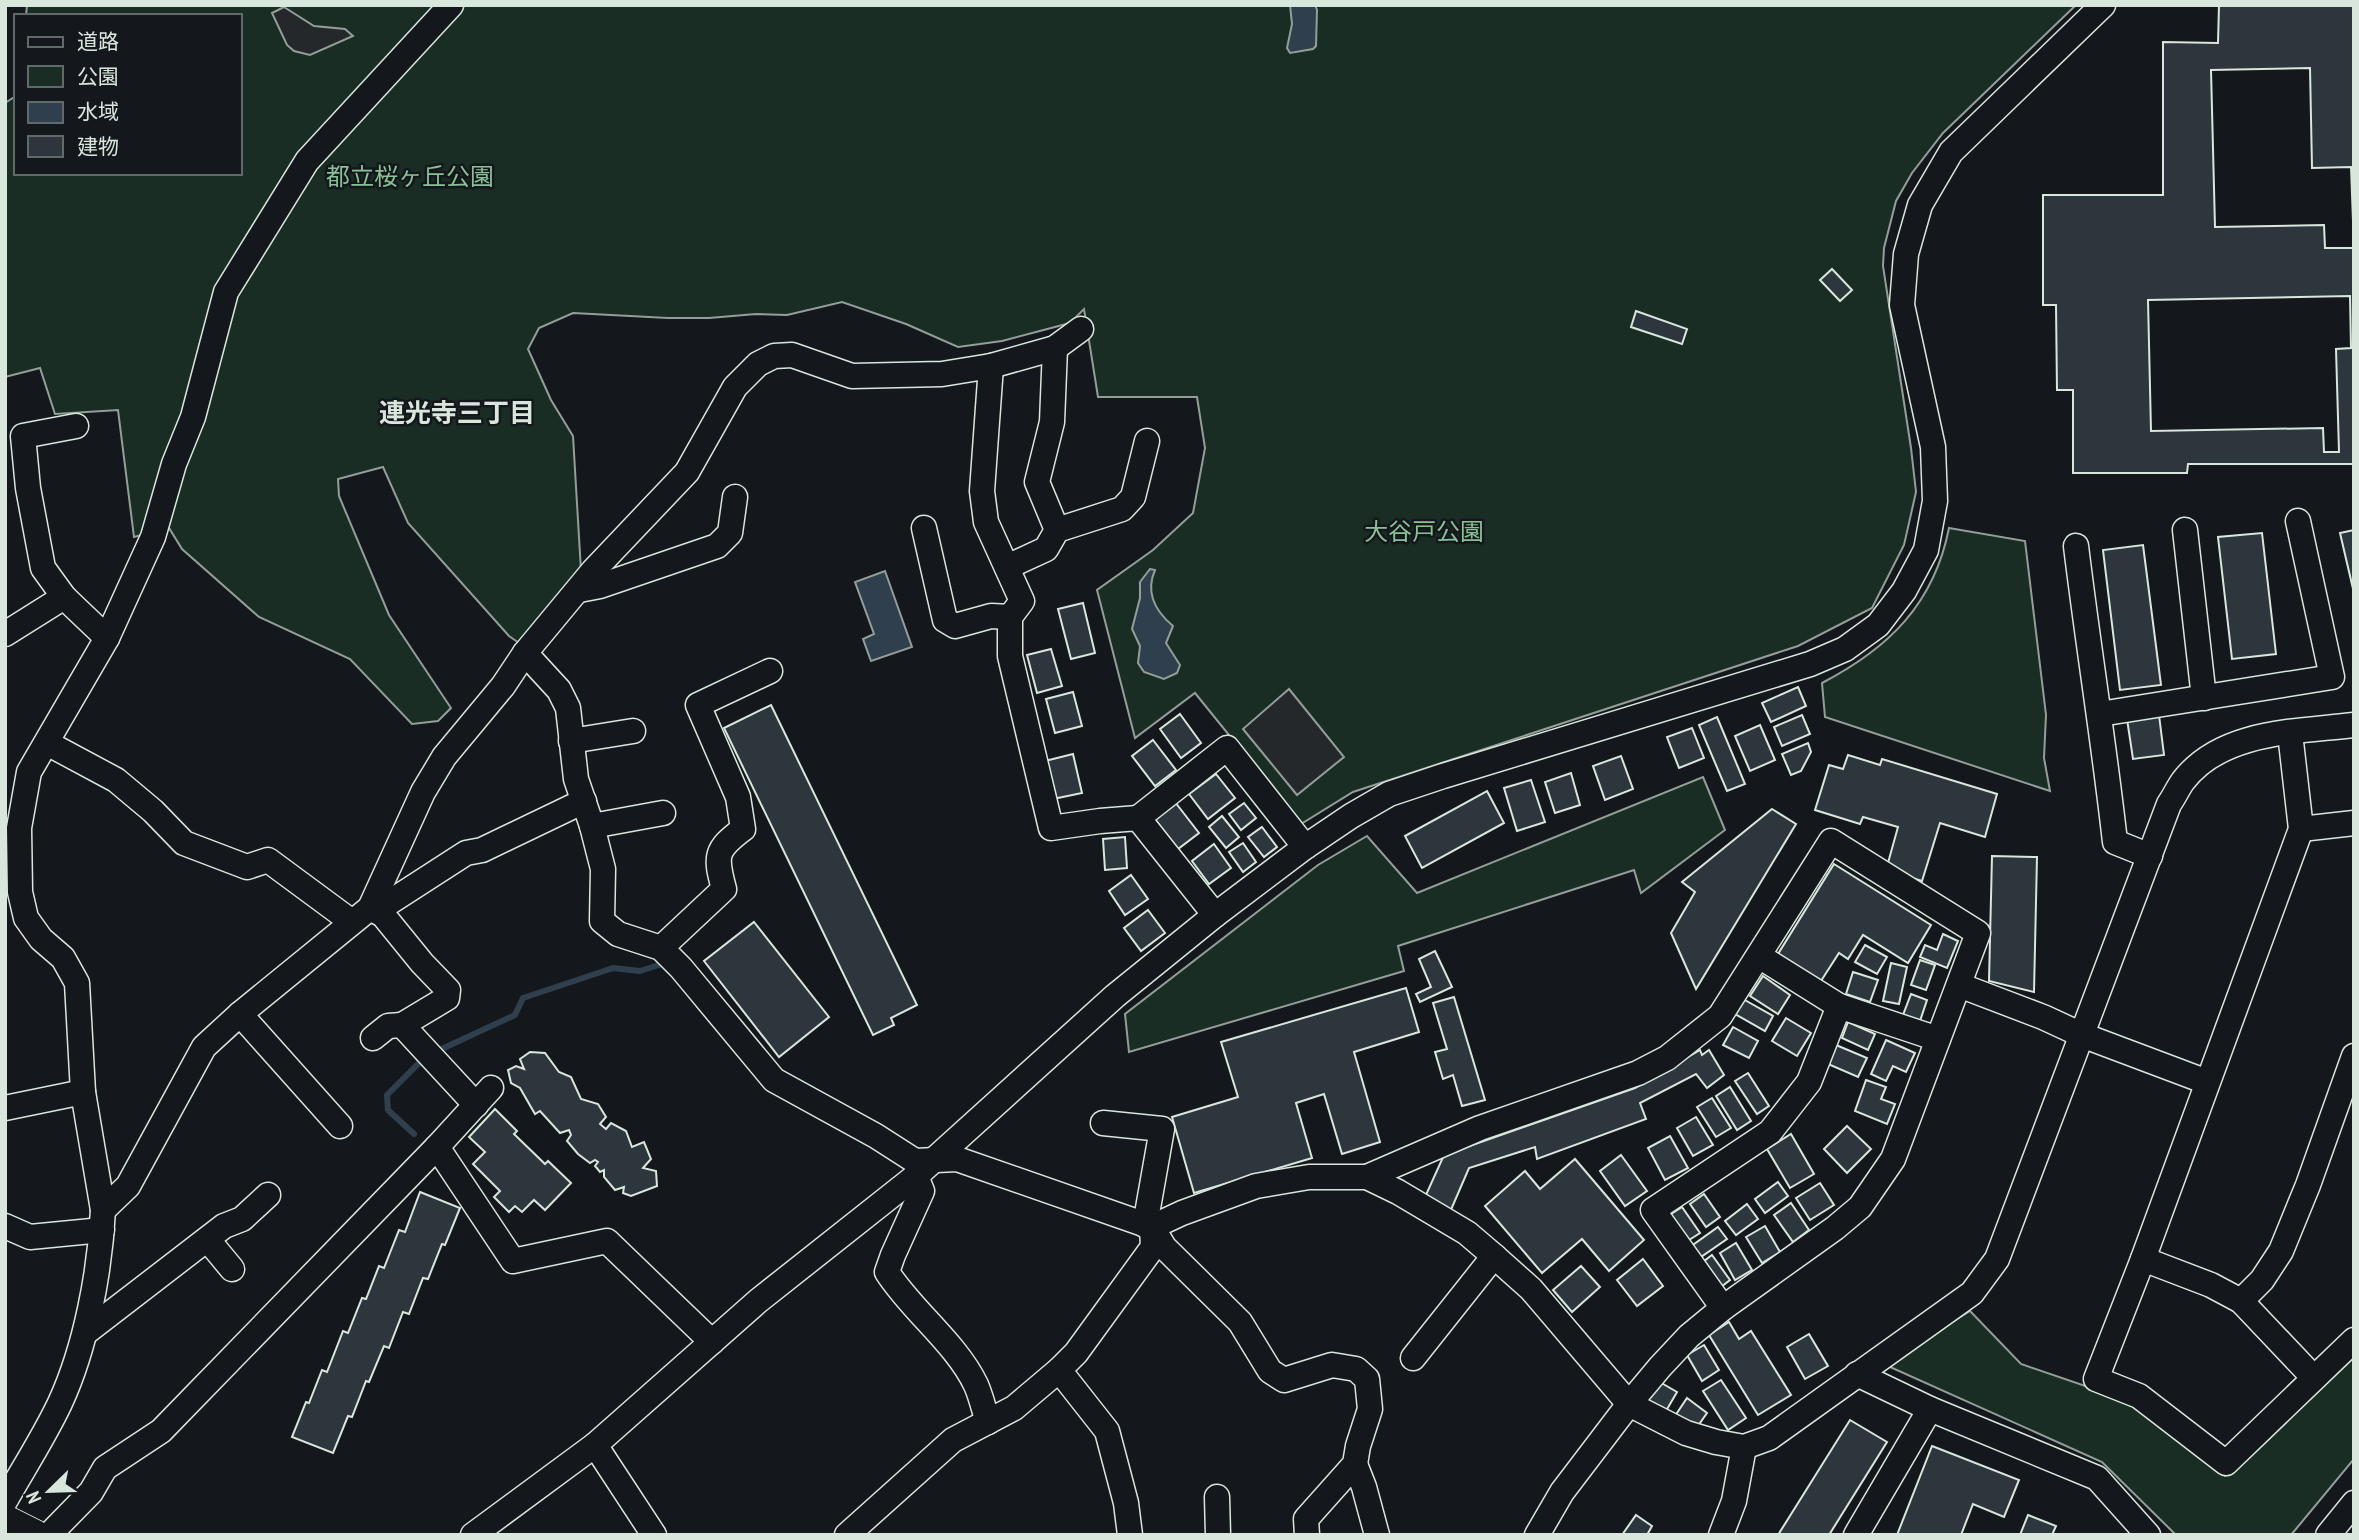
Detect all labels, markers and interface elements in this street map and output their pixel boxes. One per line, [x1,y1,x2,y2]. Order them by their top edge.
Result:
legend [14,14,242,175]
text: 道路 [77,28,119,55]
text: 公園 [77,63,119,90]
text: 水域 [77,98,119,125]
text: 建物 [77,133,119,160]
park label: 都立桜ヶ丘公園 [326,161,494,192]
district label: 連光寺三丁目 [379,396,535,429]
park label: 大谷戸公園 [1364,516,1484,547]
north arrow [14,1456,84,1526]
text: N [20,1488,46,1507]

